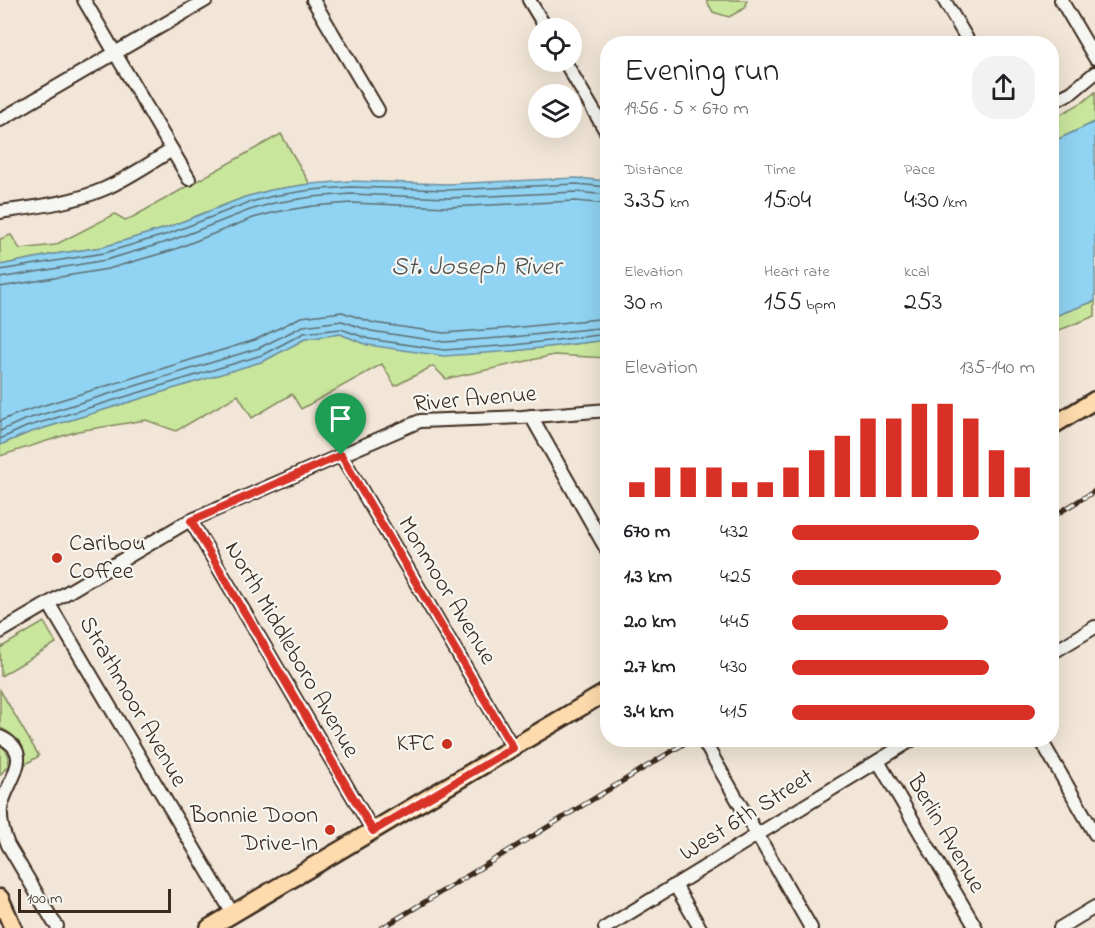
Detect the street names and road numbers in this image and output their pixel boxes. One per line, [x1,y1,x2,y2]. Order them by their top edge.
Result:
street label: River Avenue [412,377,538,423]
street label: Monmoor Avenue [388,510,504,672]
street label: North Middleboro Avenue [215,535,368,765]
street label: Strathmoor Avenue [69,610,195,794]
street label: West 6th Street [673,761,821,871]
street label: Berlin Avenue [896,767,993,900]

